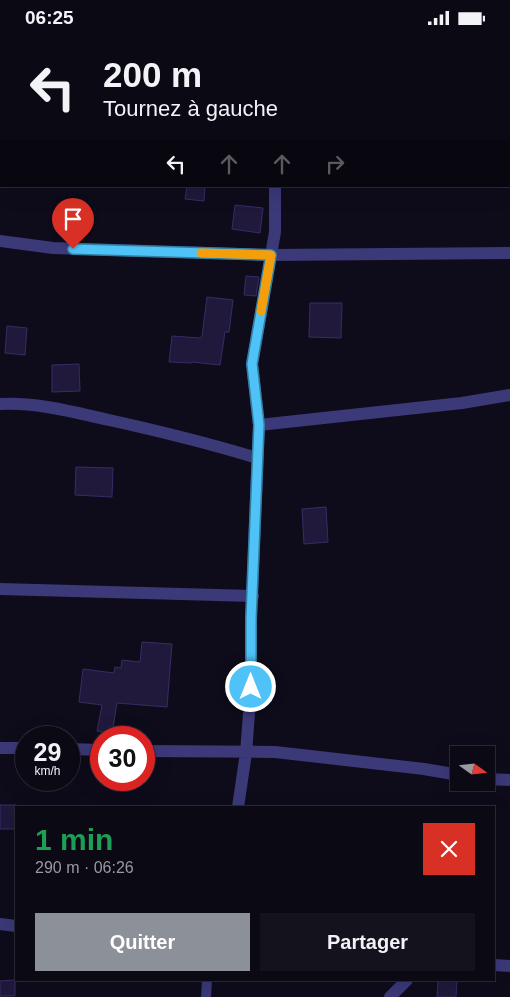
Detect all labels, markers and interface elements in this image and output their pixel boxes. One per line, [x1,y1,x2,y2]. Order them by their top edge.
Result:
text: 06:25 [25,7,74,28]
icon: left [20,55,85,120]
text: 200 m [103,55,202,94]
text: Tournez à gauche [103,96,278,121]
icon: left [162,150,190,178]
icon: ahead [215,150,243,178]
icon: ahead [268,150,296,178]
icon: right [321,150,349,178]
pin [52,198,94,249]
icon: arrive [59,205,87,233]
position arrow [224,660,276,712]
speed limit sign: 30 [90,726,155,791]
text: 29 [34,738,61,766]
north arrow [450,746,495,791]
map controls [450,746,495,791]
text: km/h [34,764,61,778]
text: 1 min [35,823,113,856]
button: close [423,823,475,875]
text: 290 m · 06:26 [35,859,134,876]
button: Quitter [35,913,250,971]
button: Partager [260,913,475,971]

